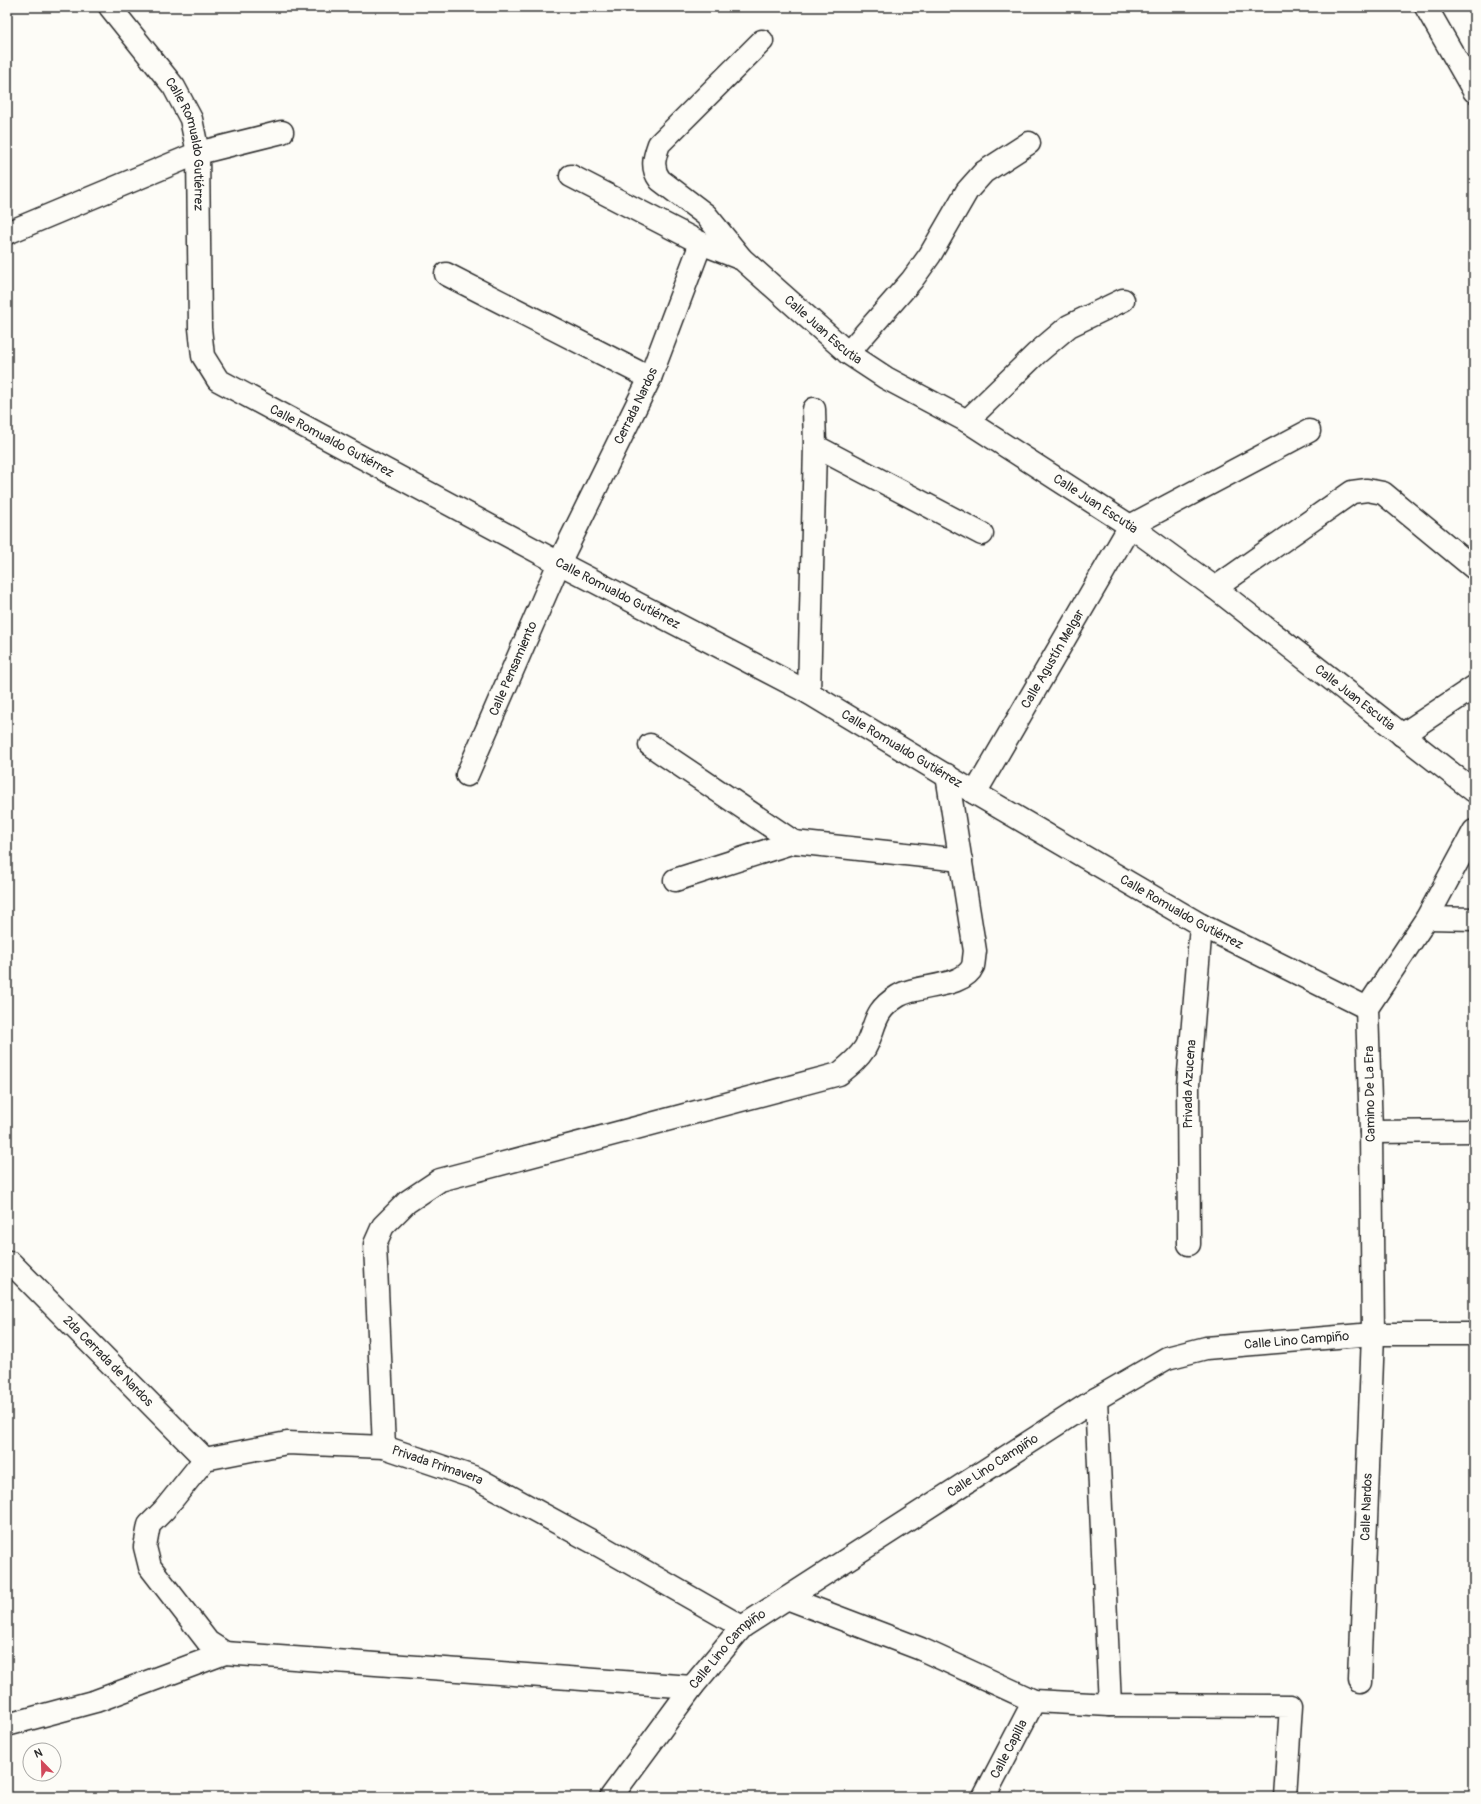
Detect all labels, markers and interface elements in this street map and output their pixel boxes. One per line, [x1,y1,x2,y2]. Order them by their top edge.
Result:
street label: Calle Romualdo Gutiérrez [162,74,207,211]
street label: Calle Juan Escutia [781,292,865,368]
street label: Cerrada Nardos [611,365,661,447]
street label: Calle Romualdo Gutiérrez [267,401,397,481]
street label: Calle Juan Escutia [1050,471,1141,537]
street label: Calle Romualdo Gutiérrez [552,554,683,633]
street label: Calle Agustín Melgar [1018,606,1088,711]
street label: Calle Pensamiento [486,619,541,718]
street label: Calle Juan Escutia [1312,661,1398,734]
street label: Calle Romualdo Gutiérrez [838,706,966,792]
street label: Calle Romualdo Gutiérrez [1117,871,1246,953]
street label: Privada Azucena [1180,1039,1200,1129]
street label: Camino De La Era [1361,1046,1379,1142]
street label: 2da Cerrada de Nardos [60,1312,157,1410]
street label: Calle Lino Campiño [1244,1328,1350,1353]
street label: Calle Lino Campiño [944,1430,1041,1501]
street label: Privada Primavera [390,1442,486,1488]
street label: Calle Nardos [1357,1473,1376,1541]
street label: Calle Lino Campiño [686,1606,769,1692]
street label: Calle Capilla [987,1717,1031,1781]
north arrow [22,1742,62,1782]
text: N [32,1746,45,1761]

